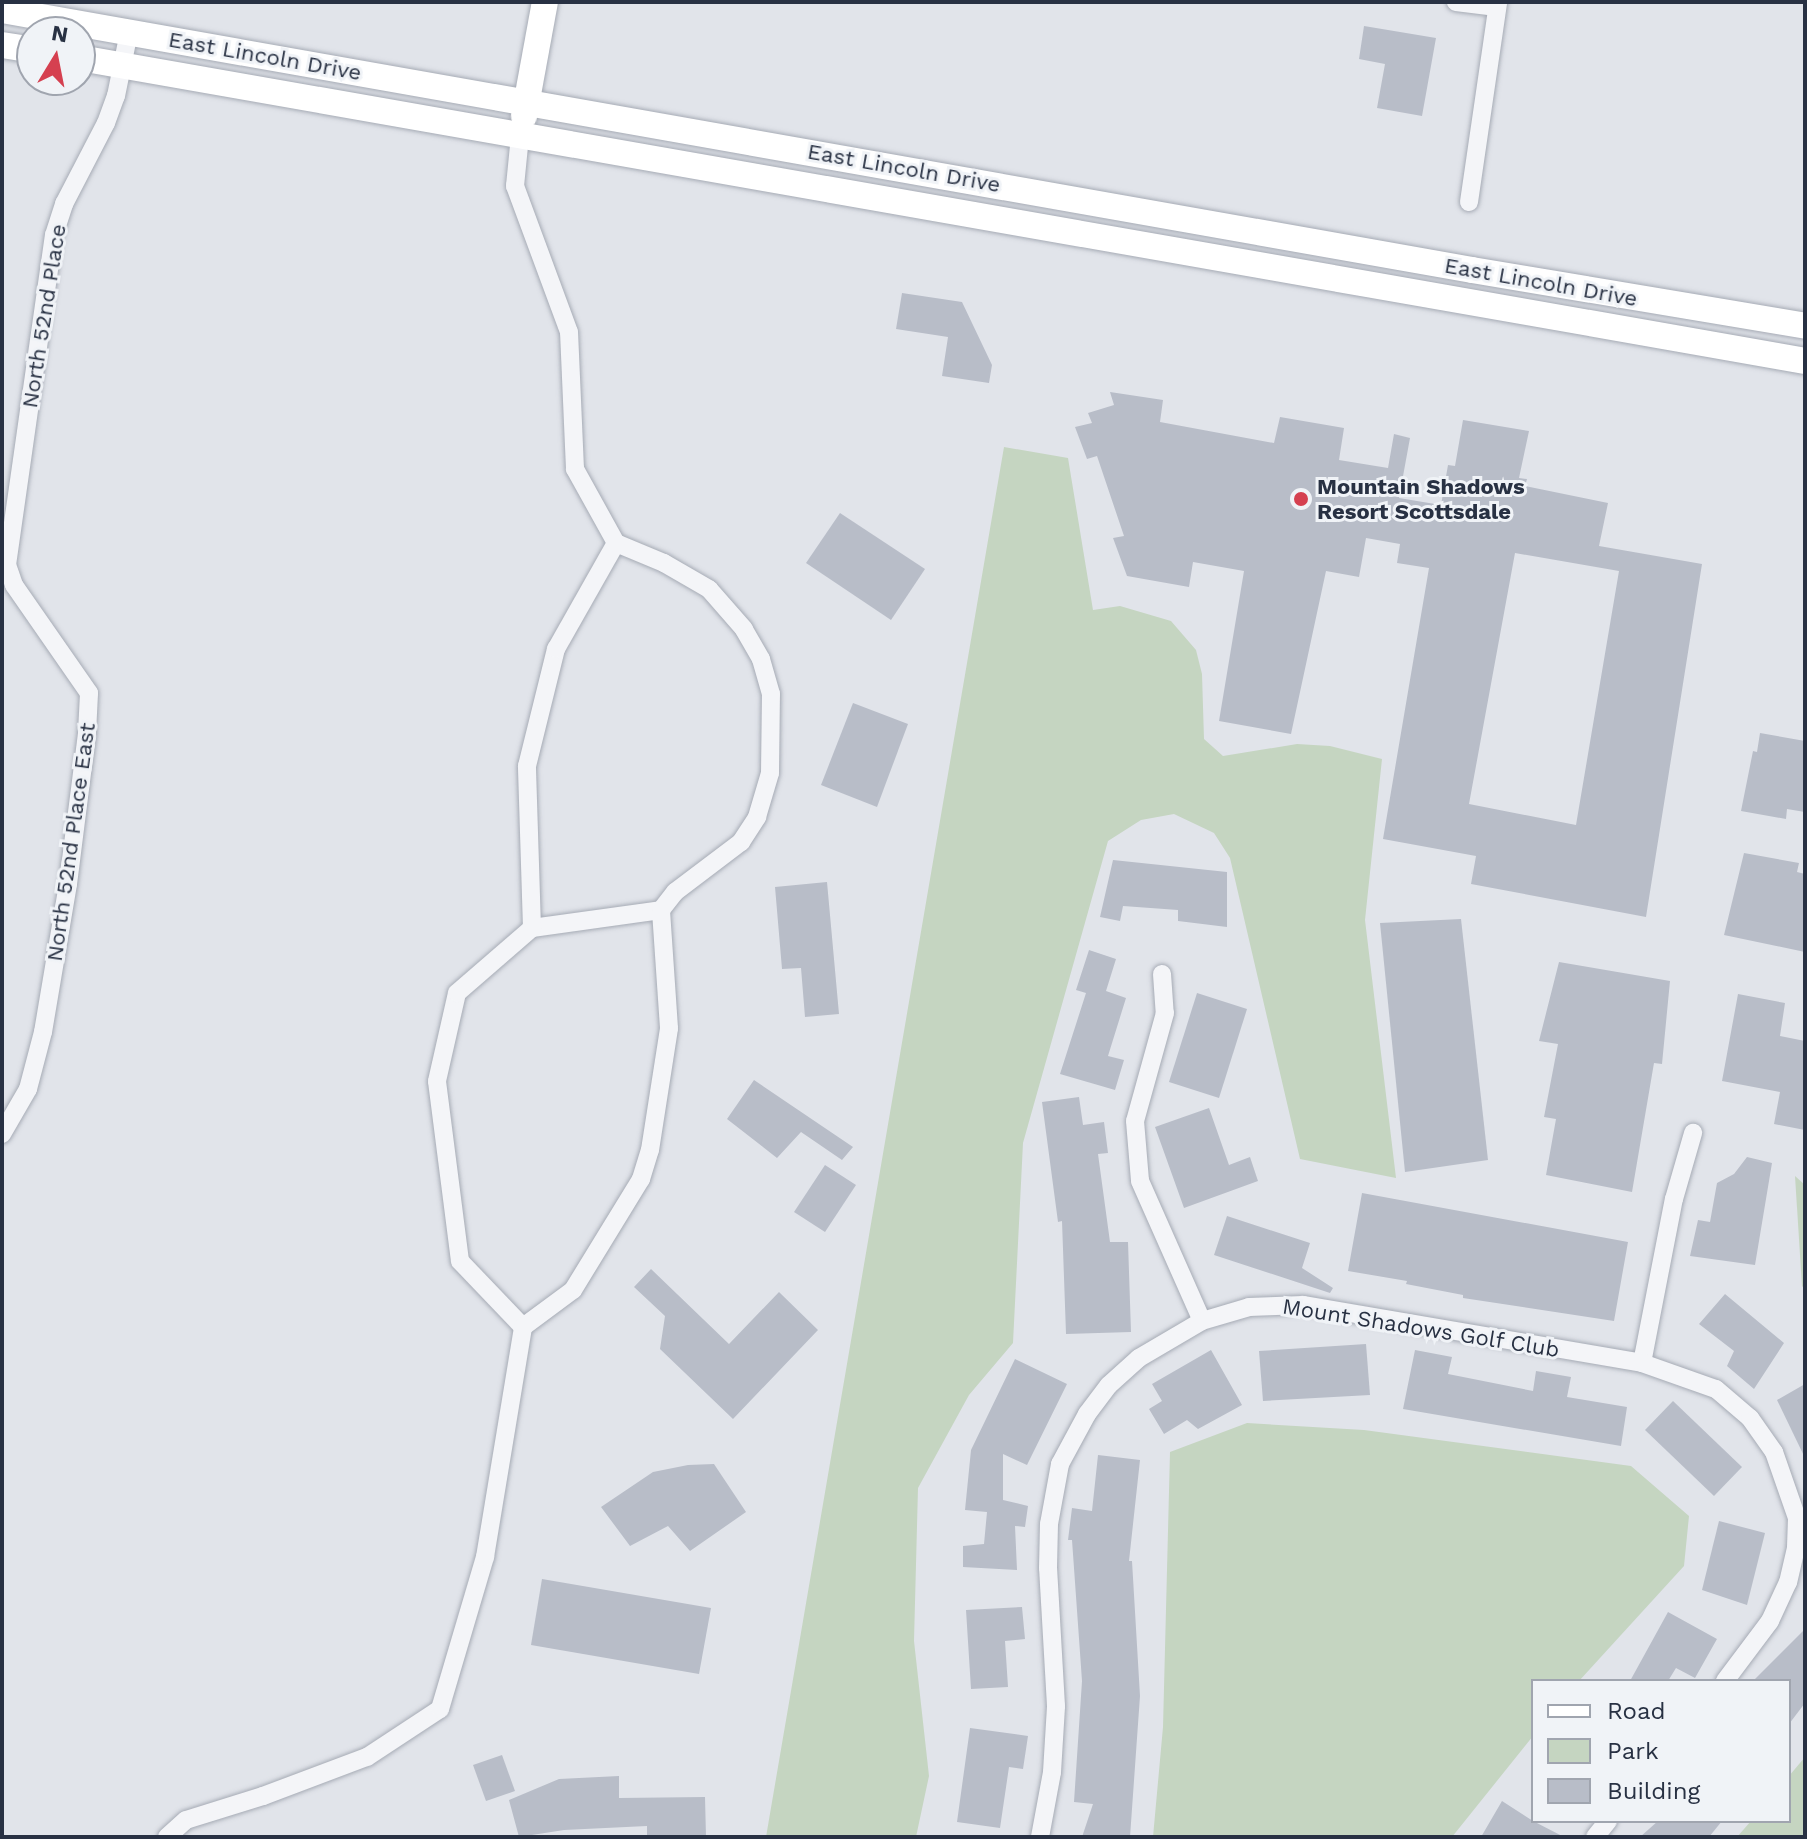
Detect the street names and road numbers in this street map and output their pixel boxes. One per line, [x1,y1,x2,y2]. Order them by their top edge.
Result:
street label: East Lincoln Drive [166,26,364,86]
street label: East Lincoln Drive [805,138,1003,198]
street label: North 52nd Place [16,222,72,410]
street label: East Lincoln Drive [1442,252,1640,312]
street label: North 52nd Place East [41,721,101,963]
street label: Mount Shadows Golf Club [1280,1293,1562,1363]

